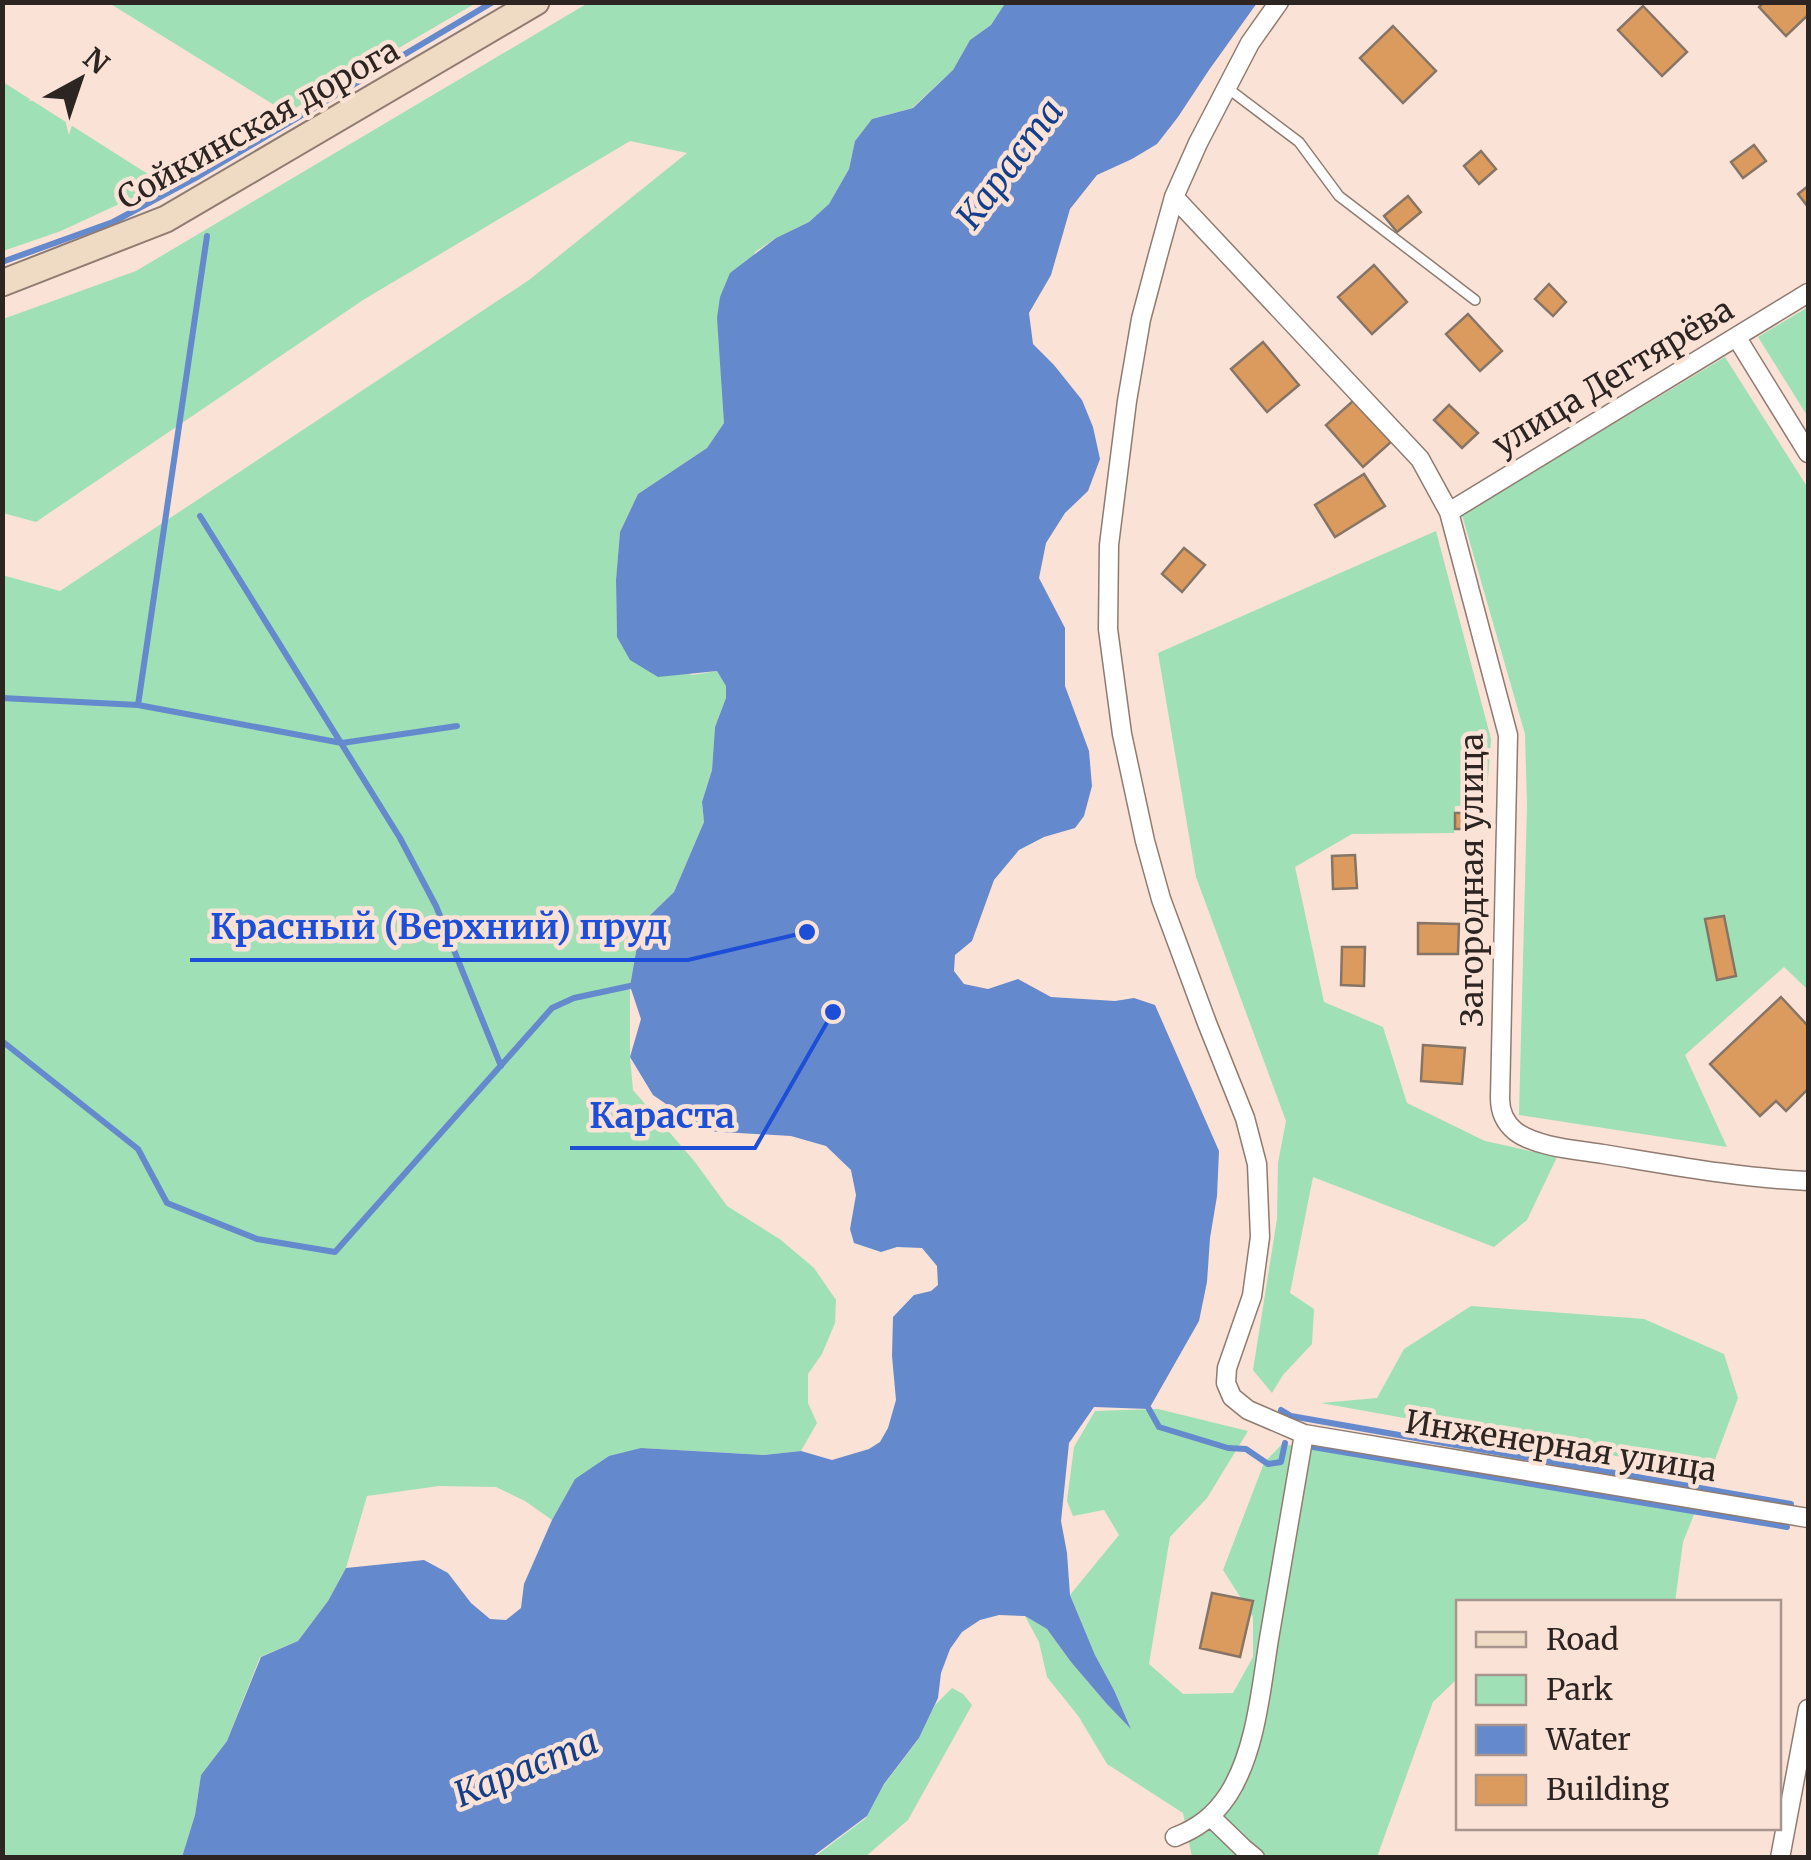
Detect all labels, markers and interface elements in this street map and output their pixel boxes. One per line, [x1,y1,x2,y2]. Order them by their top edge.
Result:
north arrow [30,30,130,130]
street label: Сойкинская дорога [110,30,406,218]
text: N [76,40,116,82]
water label: Караста [947,90,1073,238]
street label: улица Дегтярёва [1485,289,1741,465]
street label: Загородная улица [1452,733,1492,1027]
callout: Красный (Верхний) пруд [190,895,688,960]
text: Красный (Верхний) пруд [210,905,668,949]
callout: Караста [570,1083,755,1148]
text: Караста [589,1094,735,1138]
street label: Инженерная улица [1402,1402,1720,1490]
legend [1456,1600,1781,1830]
text: Road [1546,1620,1619,1658]
text: Park [1546,1670,1613,1708]
water label: Караста [448,1719,604,1817]
text: Water [1545,1720,1631,1758]
text: Building [1546,1770,1669,1808]

